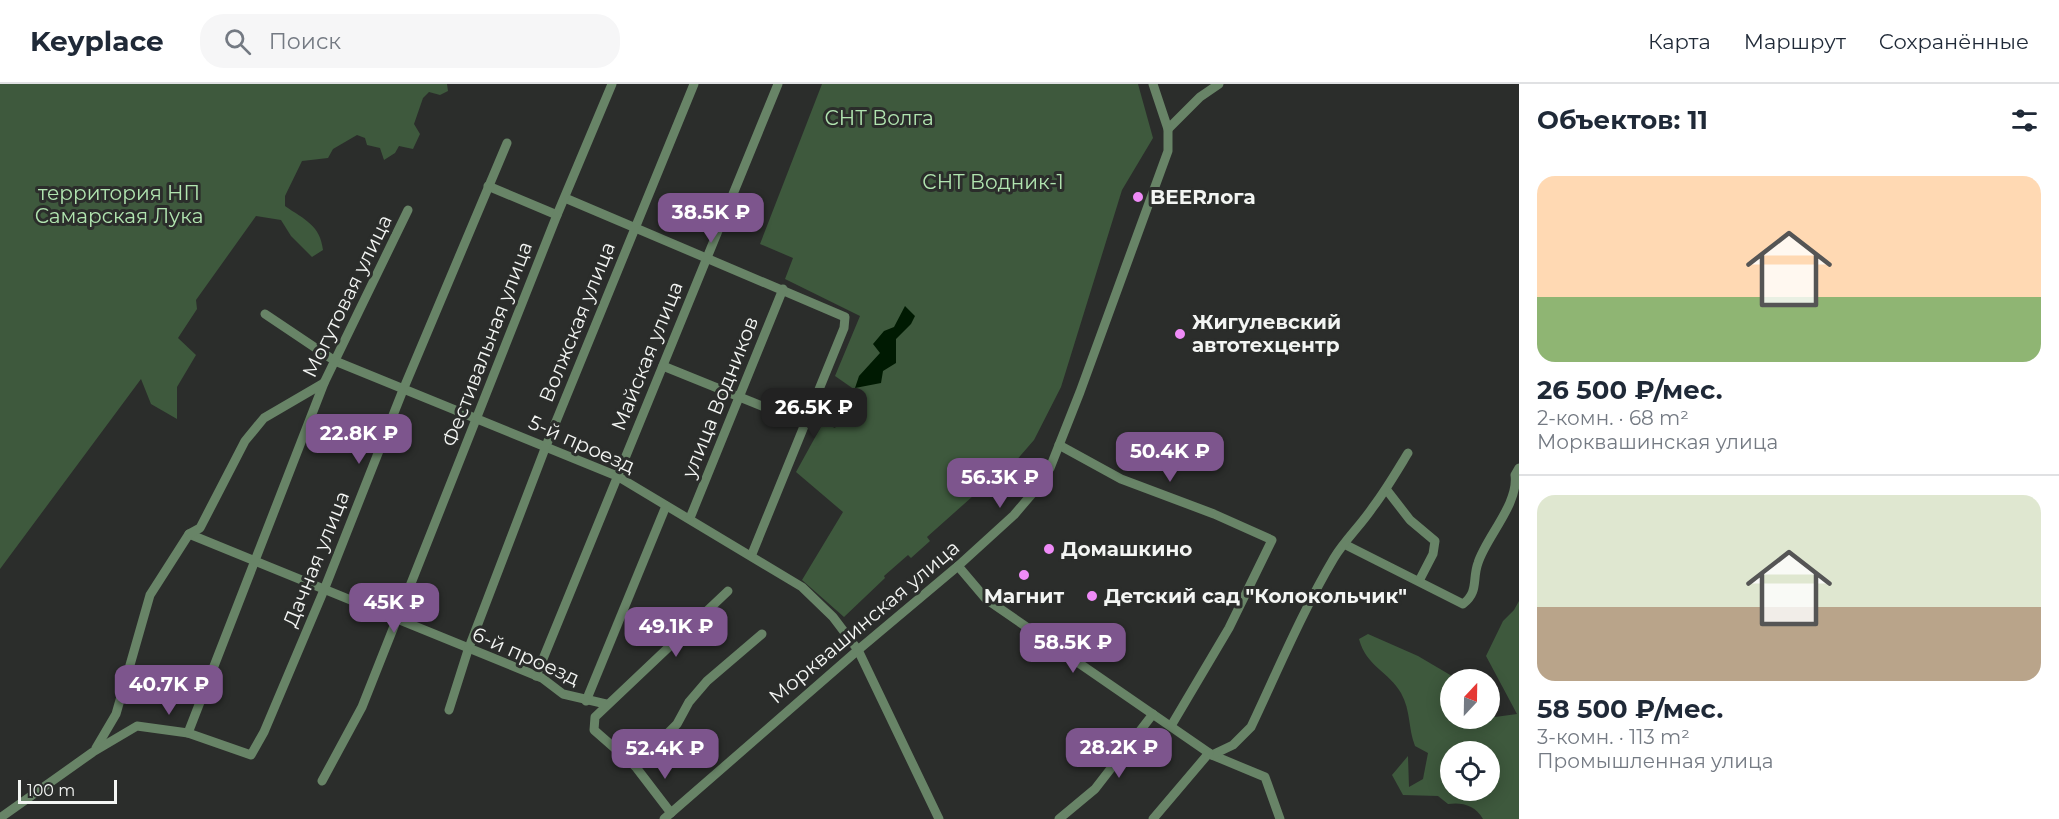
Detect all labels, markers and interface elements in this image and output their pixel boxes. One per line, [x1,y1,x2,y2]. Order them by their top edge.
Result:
search box [200,14,620,68]
text: Keyplace [30,24,164,58]
icon: search [221,25,254,58]
text: Поиск [269,28,341,55]
text: Карта [1648,29,1711,54]
text: Маршрут [1744,29,1846,54]
text: Сохранённые [1879,29,2029,54]
text: Объектов: 11 [1537,104,1708,136]
icon: filters [2008,104,2041,137]
park label: СНТ Волга [824,106,934,130]
park label: СНТ Водник-1 [922,170,1064,194]
park label: территория НП Самарская Лука [35,181,203,228]
place label: BEERлога [1150,185,1256,209]
marker: BEERлога [1131,190,1145,204]
pin: 38.5K ₽ [656,193,766,244]
text: 38.5K ₽ [672,200,750,224]
street label: Могутовая улица [297,211,397,381]
icon: home [1735,215,1843,323]
street label: Фестивальная улица [437,238,537,450]
street label: Волжская улица [534,238,620,406]
street label: Майская улица [606,278,688,434]
place label: Жигулевский автотехцентр [1192,310,1341,357]
street label: улица Водников [676,313,763,482]
marker: Жигулевский автотехцентр [1173,327,1187,341]
text: 26 500 ₽/мес. [1537,374,1723,406]
pin: 26.5K ₽ [759,388,869,439]
text: 26.5K ₽ [775,395,853,419]
text: 2-комн. · 68 m² [1537,406,1689,430]
street label: 5-й проезд [525,410,639,478]
pin: 22.8K ₽ [304,414,414,465]
text: 22.8K ₽ [320,421,398,445]
text: Морквашинская улица [1537,430,1778,454]
pin: 50.4K ₽ [1115,432,1225,483]
text: 50.4K ₽ [1130,439,1210,463]
pin: 56.3K ₽ [945,458,1055,509]
text: 56.3K ₽ [961,465,1039,489]
street label: Дачная улица [278,488,354,630]
icon: home [1735,534,1843,642]
street label: Морквашинская улица [764,535,964,709]
place label: Домашкино [1061,537,1192,561]
marker: Домашкино [1042,542,1056,556]
marker: Магнит [1017,568,1031,582]
pin: 45K ₽ [352,583,436,634]
place label: Магнит [984,584,1064,608]
place label: Детский сад "Колокольчик" [1104,584,1407,608]
marker: Детский сад "Колокольчик" [1085,589,1099,603]
text: 45K ₽ [363,590,425,614]
pin: 49.1K ₽ [621,607,731,658]
text: 49.1K ₽ [639,614,713,638]
street label: 6-й проезд [469,622,583,690]
pin: 58.5K ₽ [1018,623,1128,674]
text: 58.5K ₽ [1034,630,1112,654]
pin: 40.7K ₽ [114,665,224,716]
north arrow [1440,669,1500,729]
map controls [1440,669,1500,801]
text: 40.7K ₽ [129,672,209,696]
text: 58 500 ₽/мес. [1537,693,1723,725]
text: 3-комн. · 113 m² [1537,725,1690,749]
pin: 28.2K ₽ [1064,728,1174,779]
pin: 52.4K ₽ [610,729,720,780]
text: 28.2K ₽ [1080,735,1158,759]
text: 52.4K ₽ [626,736,704,760]
button: locate [1440,741,1500,801]
text: Промышленная улица [1537,749,1773,773]
scale bar [18,777,117,804]
text: 100 m [27,781,75,800]

